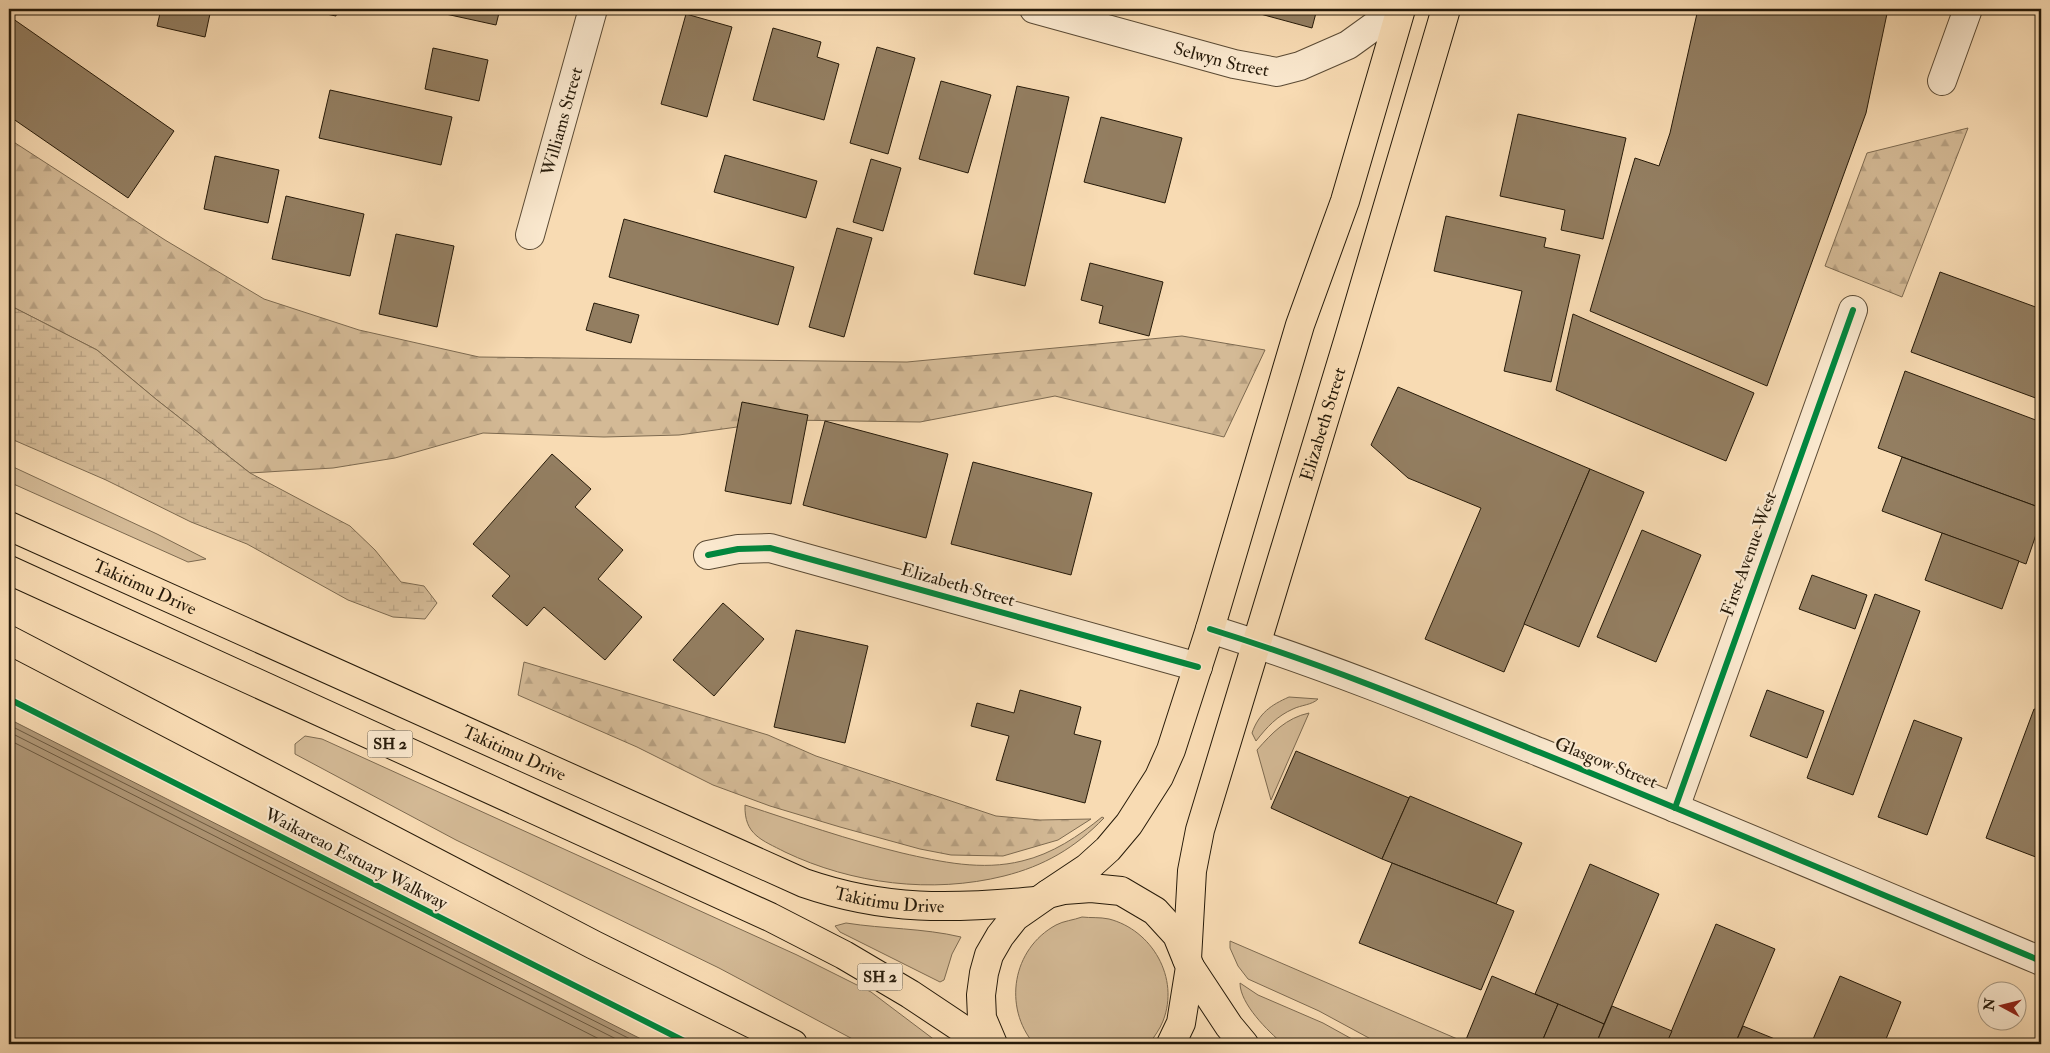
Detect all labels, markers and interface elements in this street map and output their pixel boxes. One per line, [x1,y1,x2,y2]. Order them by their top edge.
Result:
street label: Selwyn Street [1171,36,1271,82]
street label: Williams Street [535,64,588,179]
street label: Elizabeth Street [1295,364,1351,484]
street label: First Avenue West [1716,489,1782,619]
street label: Takitimu Drive [90,554,201,620]
street label: Elizabeth Street [898,558,1018,612]
street label: Takitimu Drive [459,720,570,786]
road number: SH 2 [368,731,412,758]
street label: Glasgow Street [1551,732,1661,794]
street label: Waikareao Estuary Walkway [260,802,452,916]
street label: Takitimu Drive [832,881,945,918]
road number: SH 2 [858,964,902,990]
north arrow [1978,980,2028,1030]
text: N [1980,997,1999,1013]

